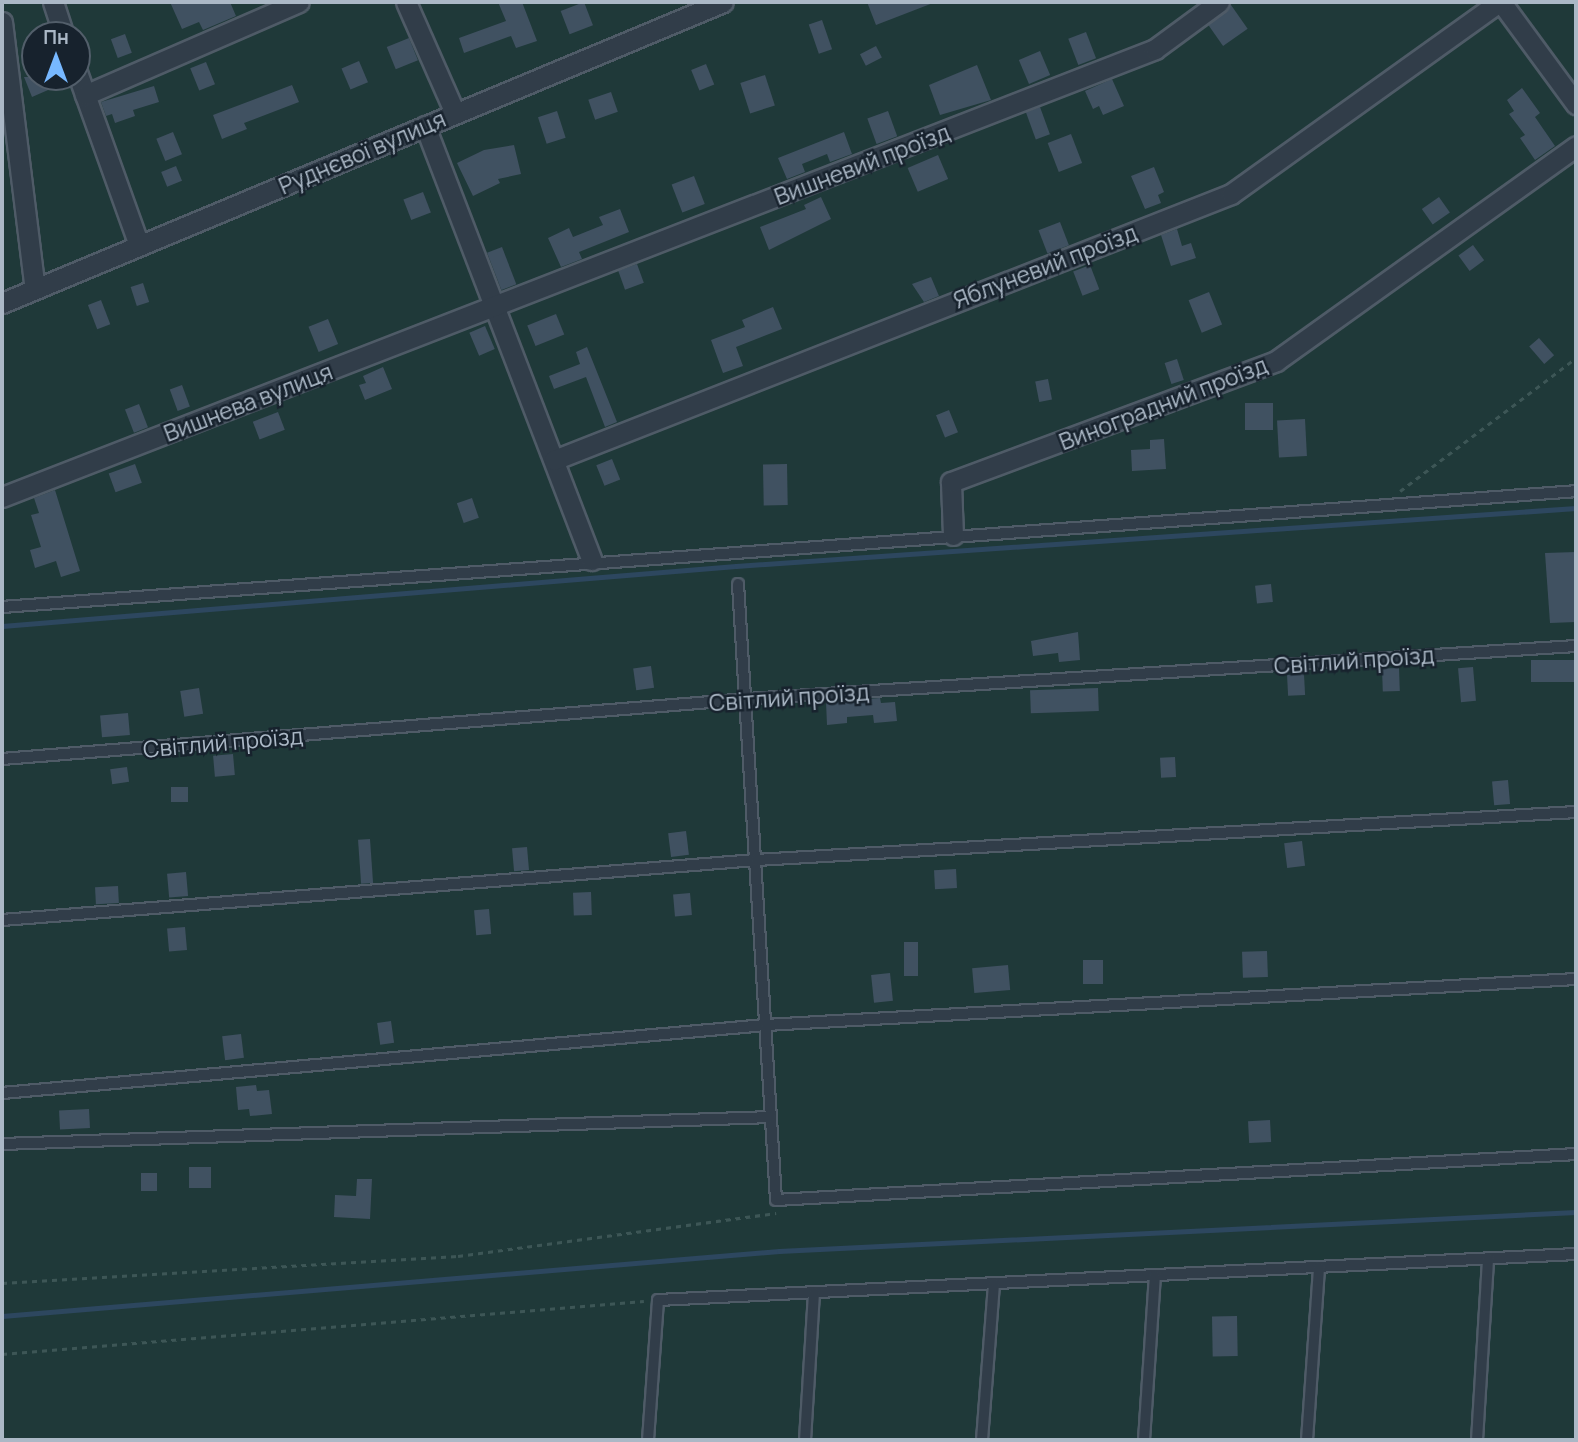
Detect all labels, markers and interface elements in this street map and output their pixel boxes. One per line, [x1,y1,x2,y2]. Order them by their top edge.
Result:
north arrow [21,21,91,91]
text: Пн [43,24,69,50]
street label: Руднєвої вулиця [274,104,450,200]
street label: Вишневий проїзд [770,118,954,210]
street label: Яблуневий проїзд [949,218,1141,314]
street label: Виноградний проїзд [1055,351,1271,455]
street label: Вишнева вулиця [160,357,336,447]
street label: Світлий проїзд [1273,641,1435,679]
street label: Світлий проїзд [708,678,870,716]
street label: Світлий проїзд [142,721,304,763]

